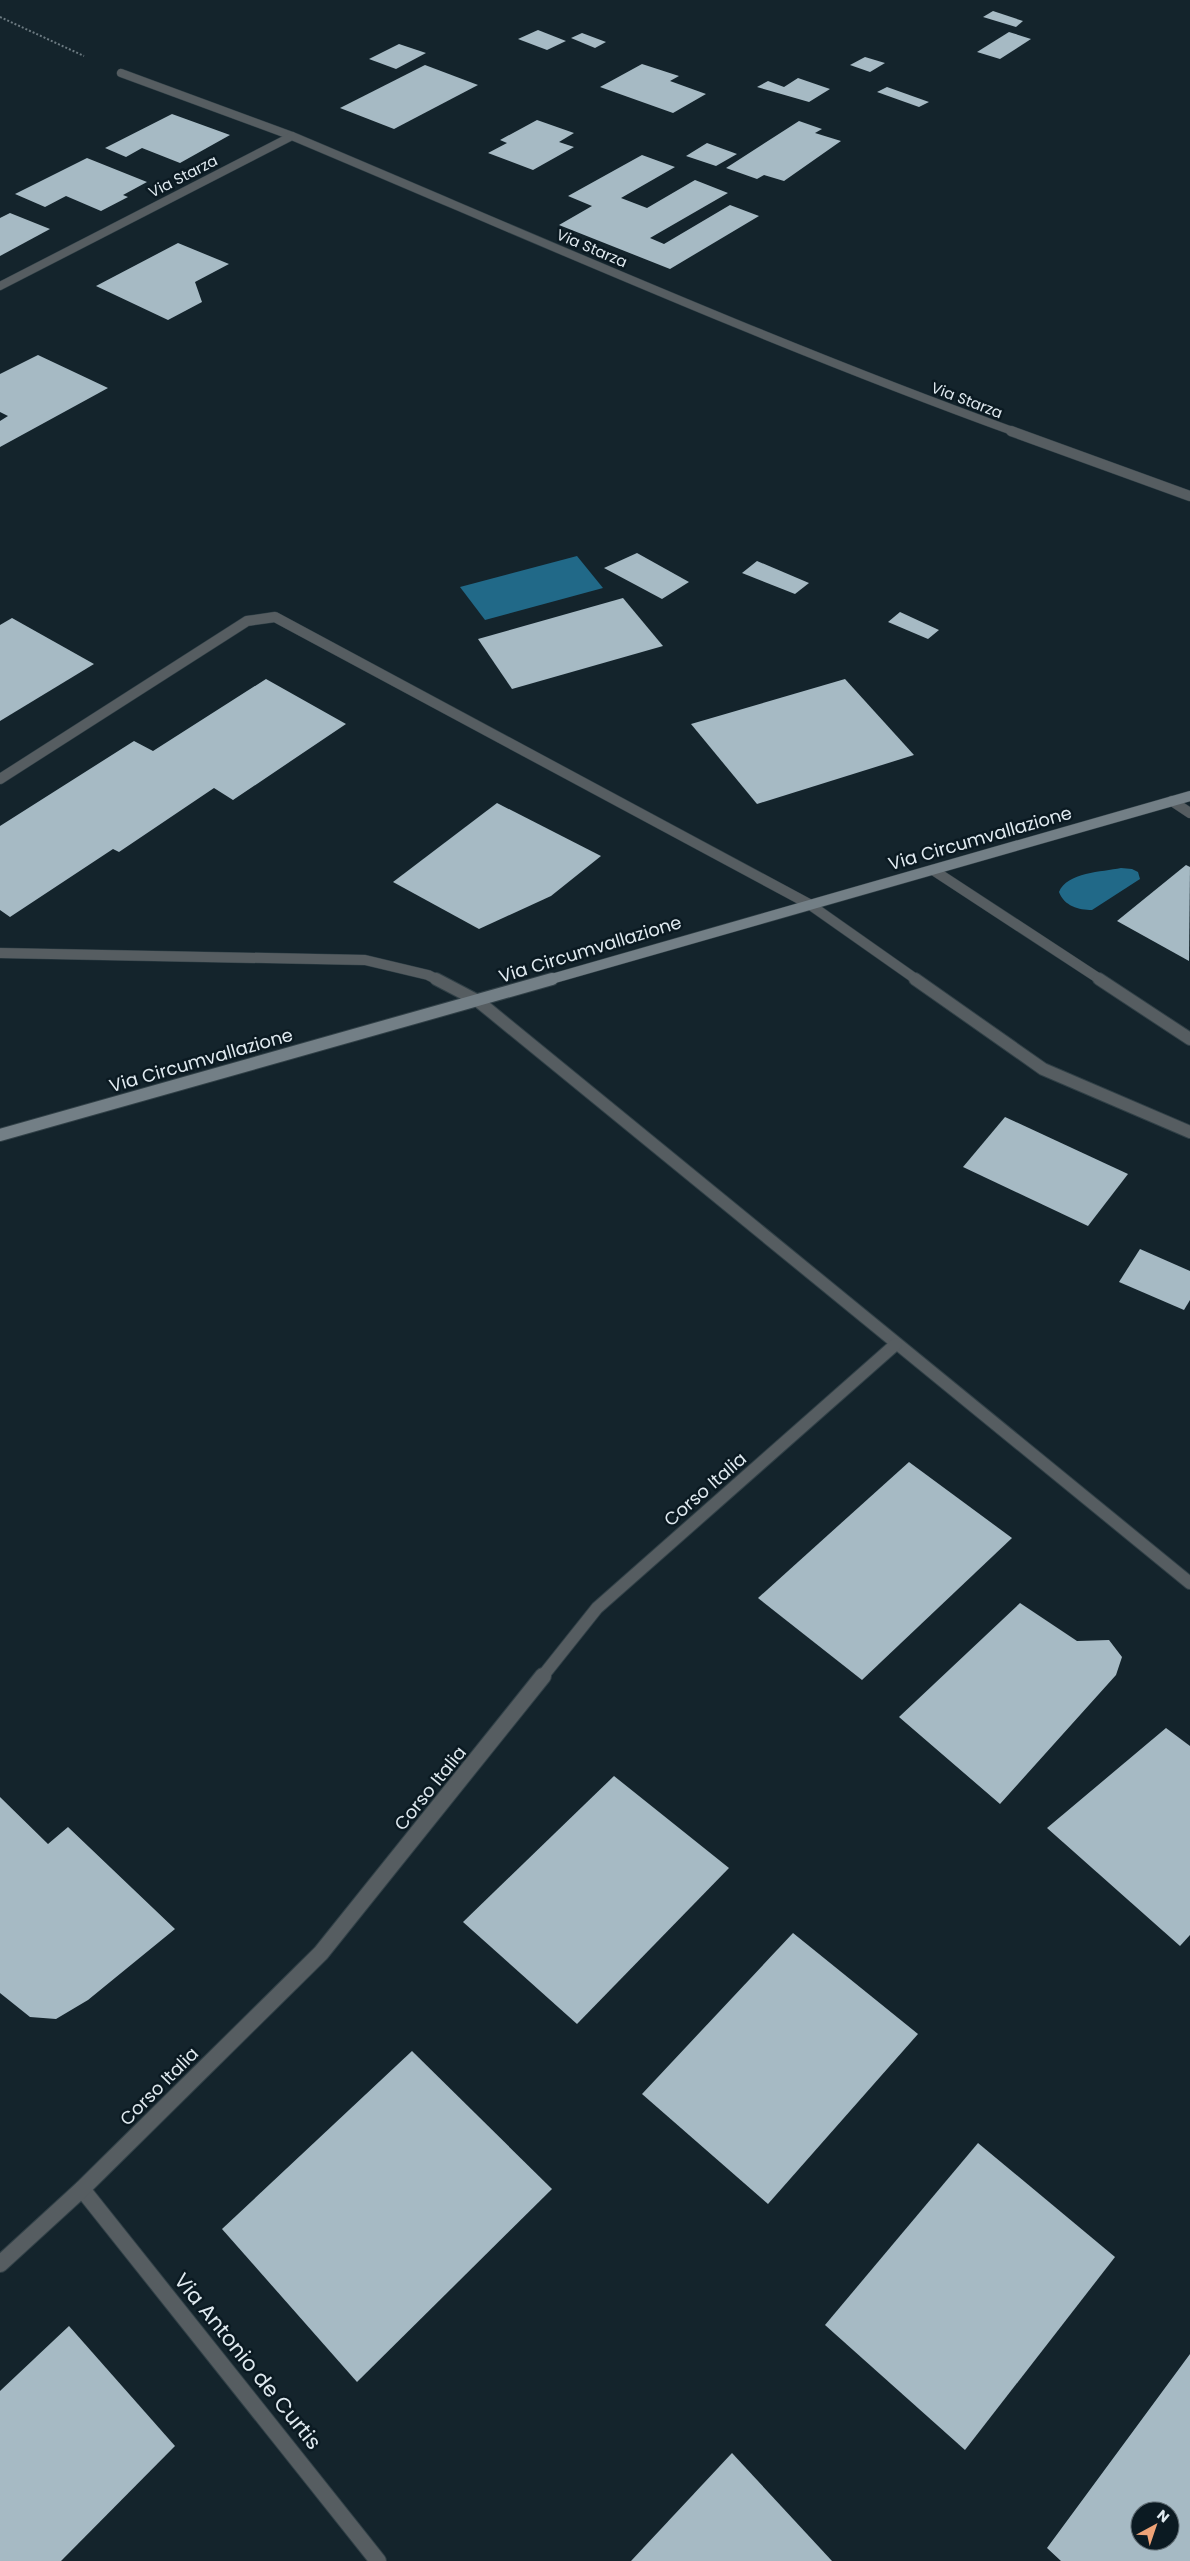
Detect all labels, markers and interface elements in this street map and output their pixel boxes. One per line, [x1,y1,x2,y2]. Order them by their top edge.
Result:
street label: Via Starza [145,150,221,202]
street label: Via Starza [553,224,631,272]
street label: Via Starza [928,377,1006,423]
street label: Via Circumvallazione [885,800,1075,876]
street label: Via Circumvallazione [496,909,684,989]
street label: Via Circumvallazione [106,1022,296,1098]
street label: Corso Italia [658,1446,752,1532]
street label: Corso Italia [388,1740,472,1836]
street label: Corso Italia [114,2041,204,2131]
street label: Via Antonio de Curtis [168,2267,328,2455]
north arrow [1130,2501,1180,2551]
text: N [1153,2505,1174,2527]

